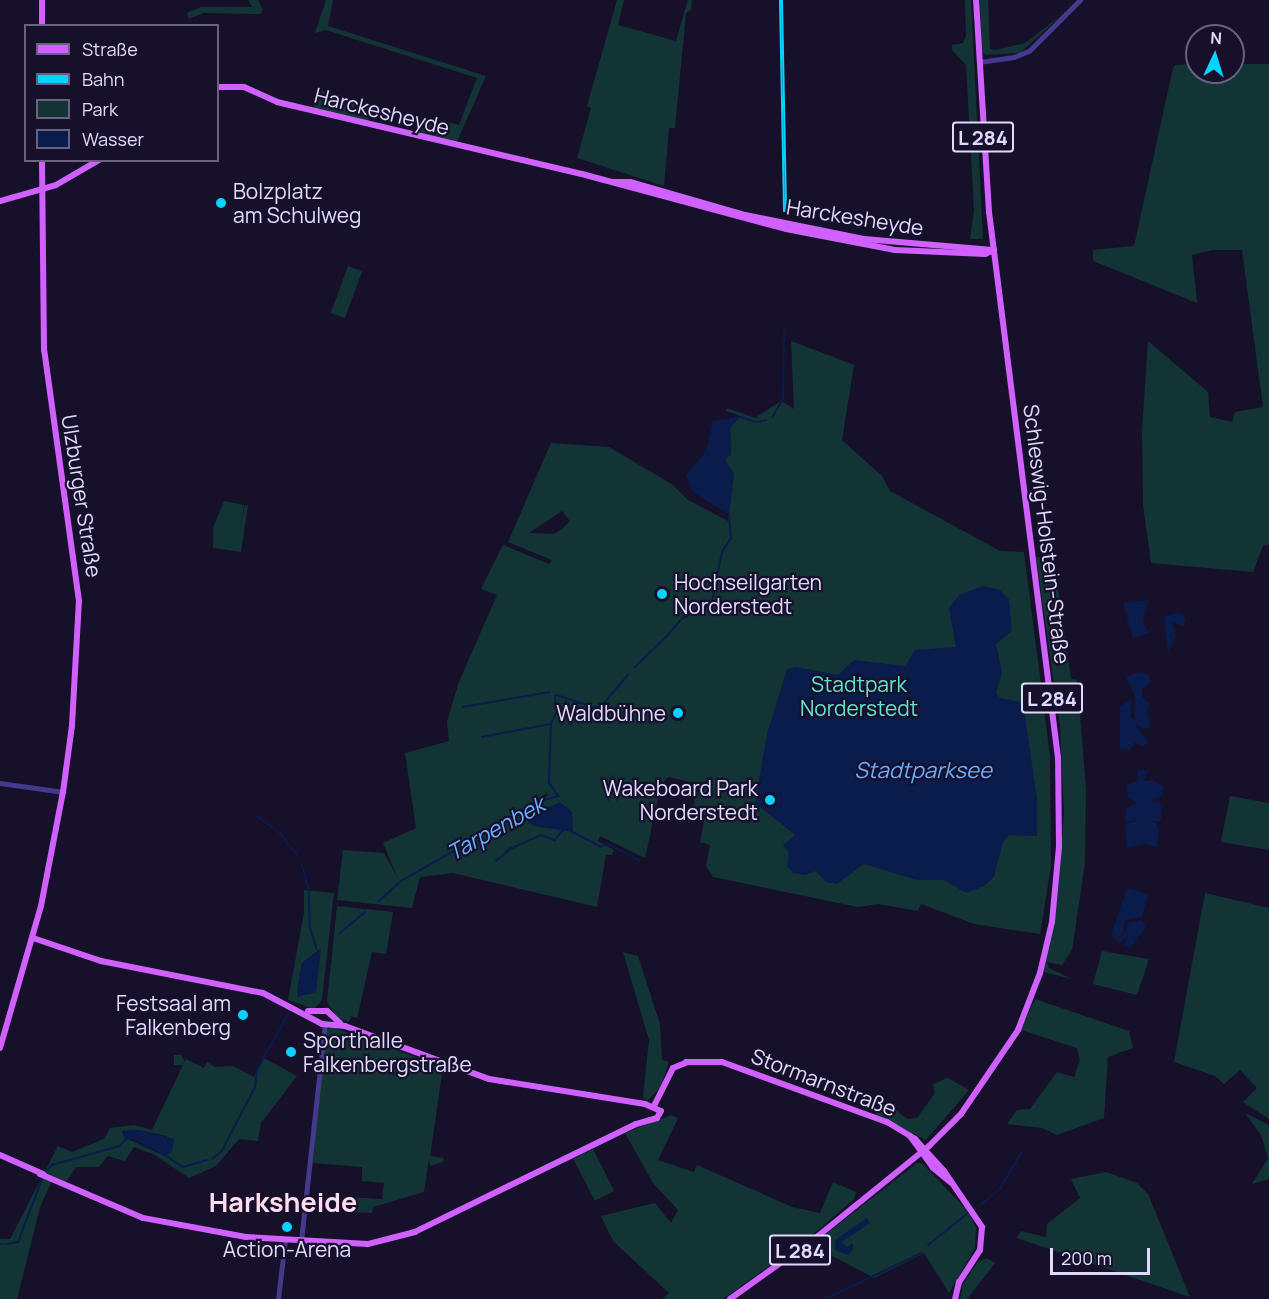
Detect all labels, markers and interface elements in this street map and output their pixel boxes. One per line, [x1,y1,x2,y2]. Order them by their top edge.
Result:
legend [24,24,219,162]
north arrow [1185,24,1245,84]
text: N [1210,27,1223,49]
text: Straße [82,37,138,61]
text: Bahn [82,67,124,91]
street label: Harckesheyde [312,82,452,140]
text: Park [82,97,118,121]
road number: L 284 [952,120,1014,154]
text: Wasser [82,127,144,151]
place label: Bolzplatz am Schulweg [233,178,361,228]
street label: Harckesheyde [785,194,925,240]
marker: Bolzplatz am Schulweg [214,196,228,210]
street label: Schleswig-Holstein-Straße [1019,403,1075,665]
street label: Ulzburger Straße [57,413,107,579]
place label: Hochseilgarten Norderstedt [674,569,822,619]
marker: Hochseilgarten Norderstedt [655,587,669,601]
park label: Stadtpark Norderstedt [800,671,918,721]
road number: L 284 [1020,681,1084,715]
place label: Waldbühne [556,700,666,726]
marker: Waldbühne [671,706,685,720]
water label: Stadtparksee [854,758,992,784]
place label: Wakeboard Park Norderstedt [603,775,758,825]
water label: Tarpenbek [443,791,549,867]
marker: Wakeboard Park Norderstedt [763,793,777,807]
place label: Festsaal am Falkenberg [116,990,231,1040]
marker: Festsaal am Falkenberg [236,1008,250,1022]
place label: Sporthalle Falkenbergstraße [303,1027,472,1077]
street label: Stormarnstraße [748,1043,900,1121]
marker: Sporthalle Falkenbergstraße [284,1045,298,1059]
district label: Harksheide [209,1186,357,1218]
marker: Action-Arena [280,1220,294,1234]
road number: L 284 [768,1233,832,1267]
place label: Action-Arena [223,1236,351,1262]
scale bar [1053,1236,1154,1274]
text: 200 m [1061,1246,1112,1270]

